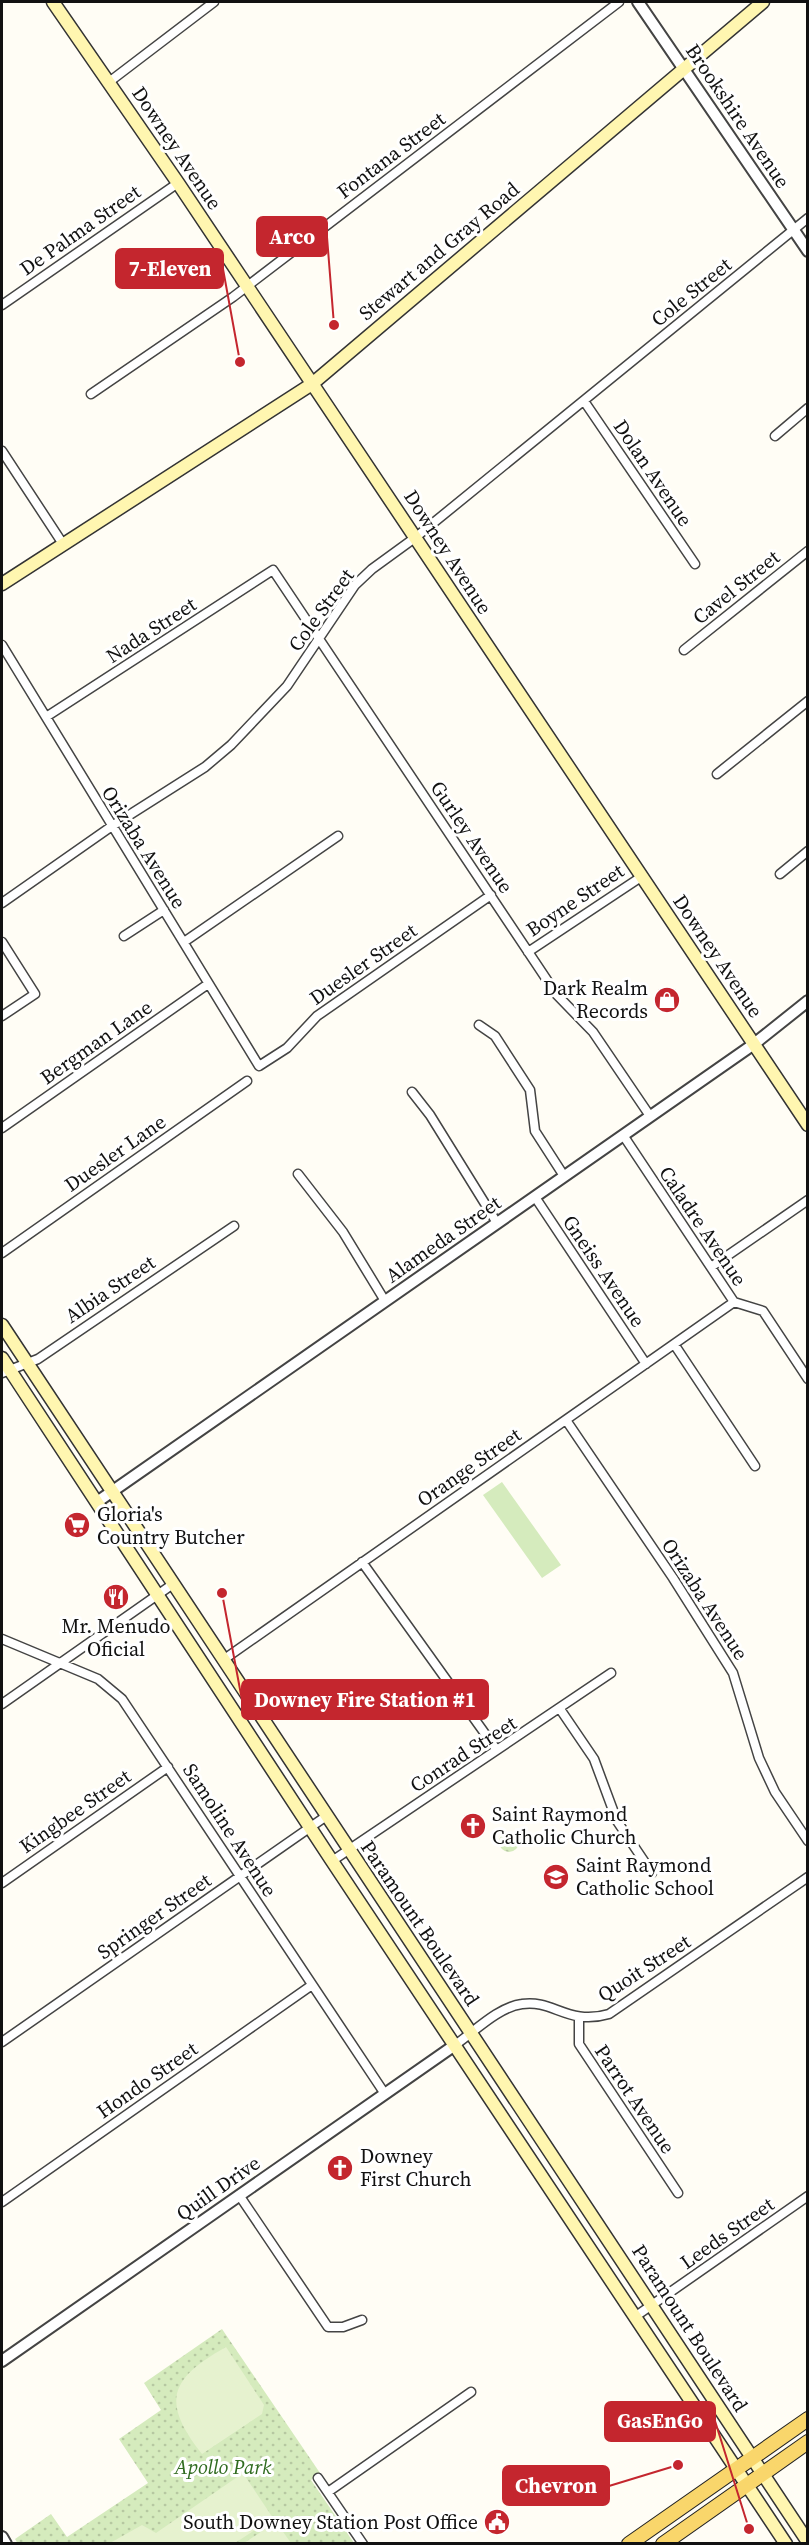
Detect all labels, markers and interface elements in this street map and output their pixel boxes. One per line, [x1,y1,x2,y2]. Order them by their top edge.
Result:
street label: Brookshire Avenue [679,38,797,194]
street label: Downey Avenue [125,81,229,215]
street label: Fontana Street [331,105,451,205]
street label: Stewart and Gray Road [353,175,526,327]
street label: De Palma Street [14,178,146,282]
callout: Arco [257,217,327,256]
text: Arco [269,222,315,251]
callout: 7-Eleven [116,249,223,288]
street label: Cole Street [645,251,737,333]
text: 7-Eleven [128,254,212,283]
street label: Dolan Avenue [607,414,699,532]
street label: Downey Avenue [397,484,499,620]
street label: Cavel Street [687,543,786,631]
street label: Cole Street [281,563,361,657]
street label: Nada Street [100,590,202,670]
street label: Gurley Avenue [424,775,520,899]
street label: Orizaba Avenue [95,780,193,914]
street label: Boyne Street [521,857,630,943]
street label: Downey Avenue [666,889,770,1023]
street label: Duesler Street [304,916,423,1011]
place label: Dark Realm Records [543,974,648,1025]
shop icon: Dark Realm Records [652,985,682,1015]
street label: Bergman Lane [34,993,158,1091]
street label: Duesler Lane [59,1108,171,1198]
street label: Caladre Avenue [653,1161,753,1291]
street label: Alameda Street [380,1189,507,1289]
street label: Gneiss Avenue [556,1209,652,1333]
street label: Albia Street [59,1248,161,1329]
street label: Orange Street [411,1420,527,1513]
place label: Gloria's Country Butcher [97,1500,245,1551]
supermarket icon: Gloria's Country Butcher [62,1510,92,1540]
street label: Orizaba Avenue [655,1533,755,1665]
restaurant icon: Mr. Menudo Oficial [101,1582,131,1612]
place label: Mr. Menudo Oficial [62,1612,171,1663]
callout: Downey Fire Station #1 [242,1680,488,1719]
text: Downey Fire Station #1 [254,1685,476,1714]
street label: Conrad Street [404,1709,522,1799]
street label: Samoline Avenue [176,1758,284,1902]
street label: Kingbee Street [14,1762,137,1860]
place label: Saint Raymond Catholic Church [492,1800,636,1851]
church icon: Saint Raymond Catholic Church [458,1811,488,1841]
street label: Paramount Boulevard [354,1835,486,2012]
place label: Saint Raymond Catholic School [576,1851,714,1902]
school or university icon: Saint Raymond Catholic School [541,1862,571,1892]
street label: Springer Street [91,1866,217,1966]
street label: Quoit Street [592,1927,696,2008]
street label: Hondo Street [91,2035,203,2125]
street label: Parrot Avenue [588,2039,682,2159]
place label: Downey First Church [360,2142,471,2193]
street label: Quill Drive [170,2149,266,2227]
church icon: Downey First Church [325,2153,355,2183]
street label: Leeds Street [674,2190,780,2276]
street label: Paramount Boulevard [625,2239,755,2418]
callout: GasEnGo [605,2402,715,2441]
text: GasEnGo [617,2406,703,2435]
park label: Apollo Park [174,2453,272,2481]
callout: Chevron [503,2466,609,2505]
text: Chevron [515,2471,597,2500]
public building icon: South Downey Station Post Office [482,2507,512,2537]
place label: South Downey Station Post Office [183,2508,478,2536]

